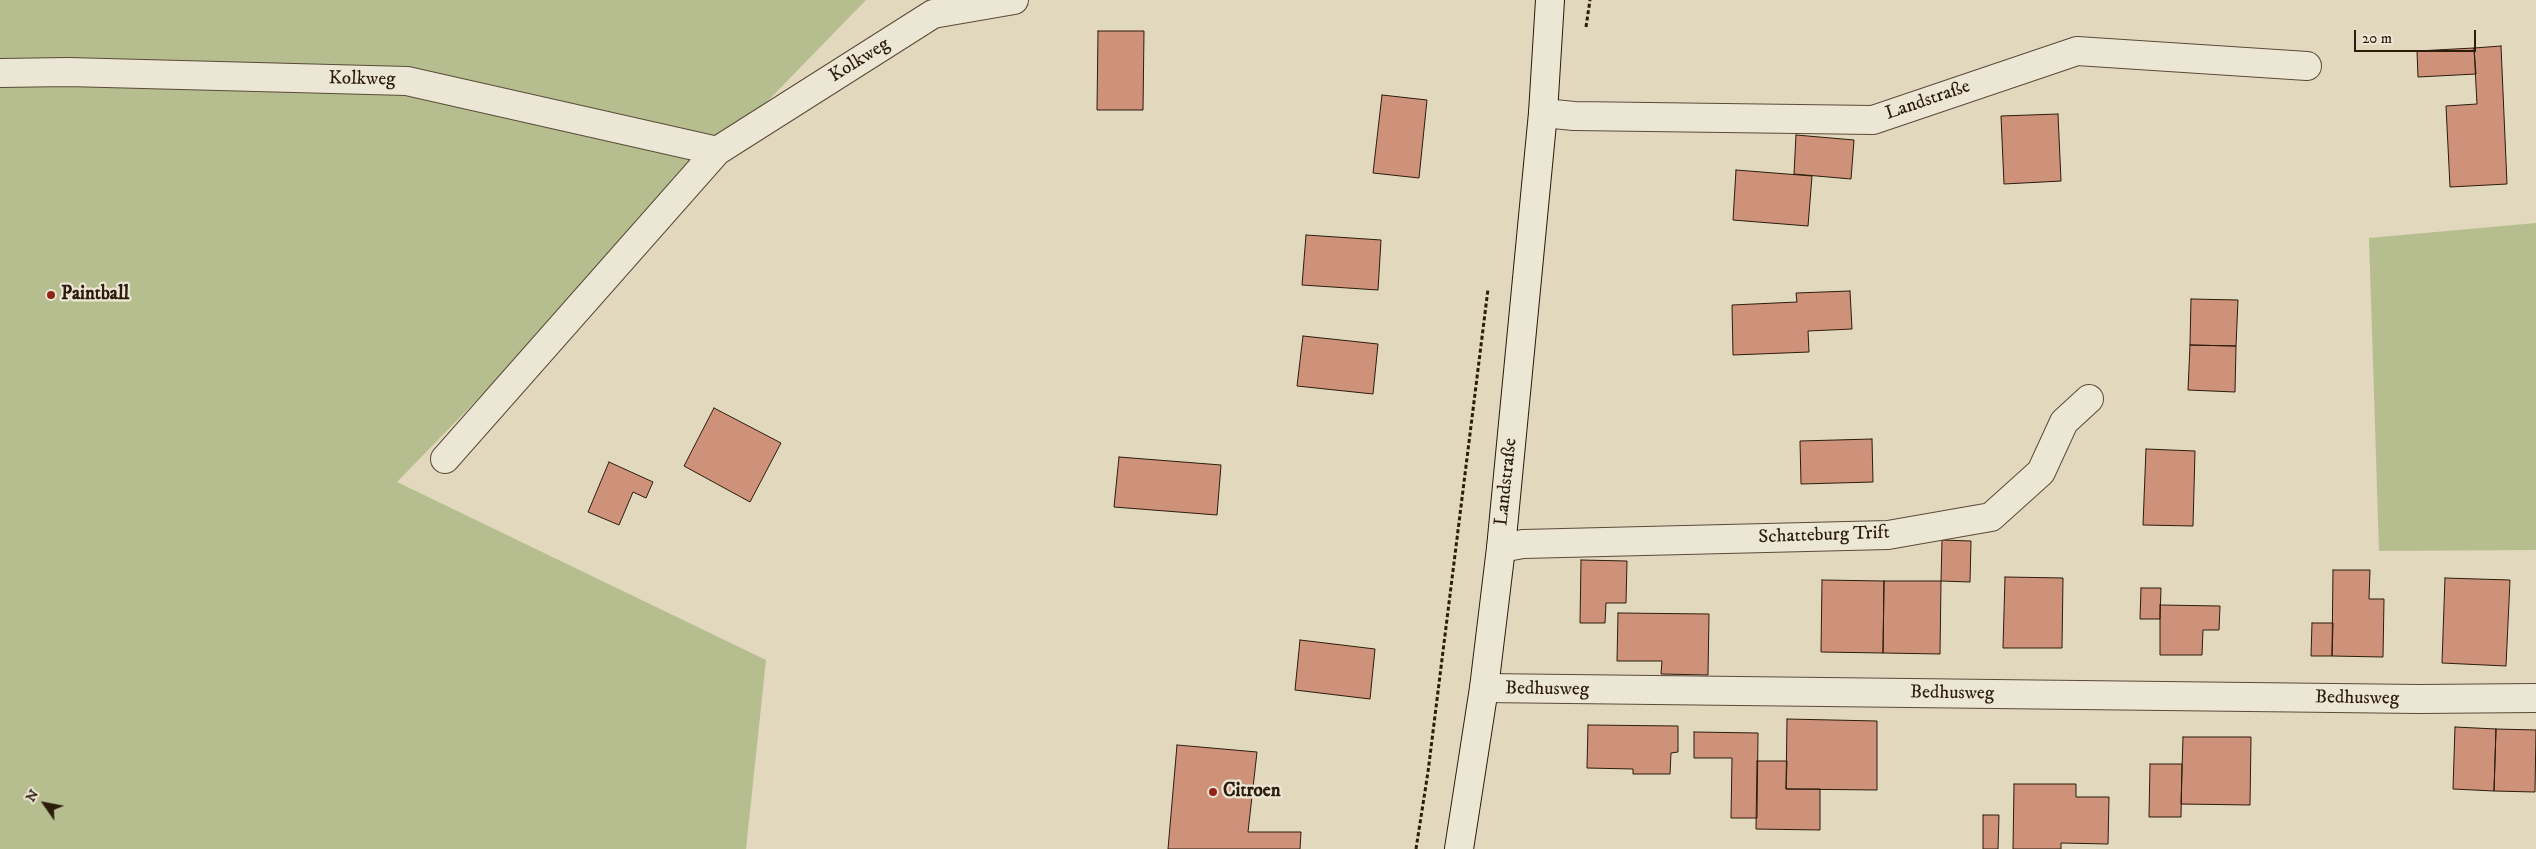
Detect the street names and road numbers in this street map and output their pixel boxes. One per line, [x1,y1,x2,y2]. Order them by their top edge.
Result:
street label: Kolkweg [826,34,894,88]
street label: Kolkweg [328,68,396,92]
street label: Landstraße [1883,76,1973,126]
street label: Landstraße [1491,437,1523,527]
street label: Schatteburg Trift [1758,522,1890,550]
street label: Bedhusweg [1505,678,1589,702]
street label: Bedhusweg [1910,682,1994,706]
street label: Bedhusweg [2315,687,2399,711]

